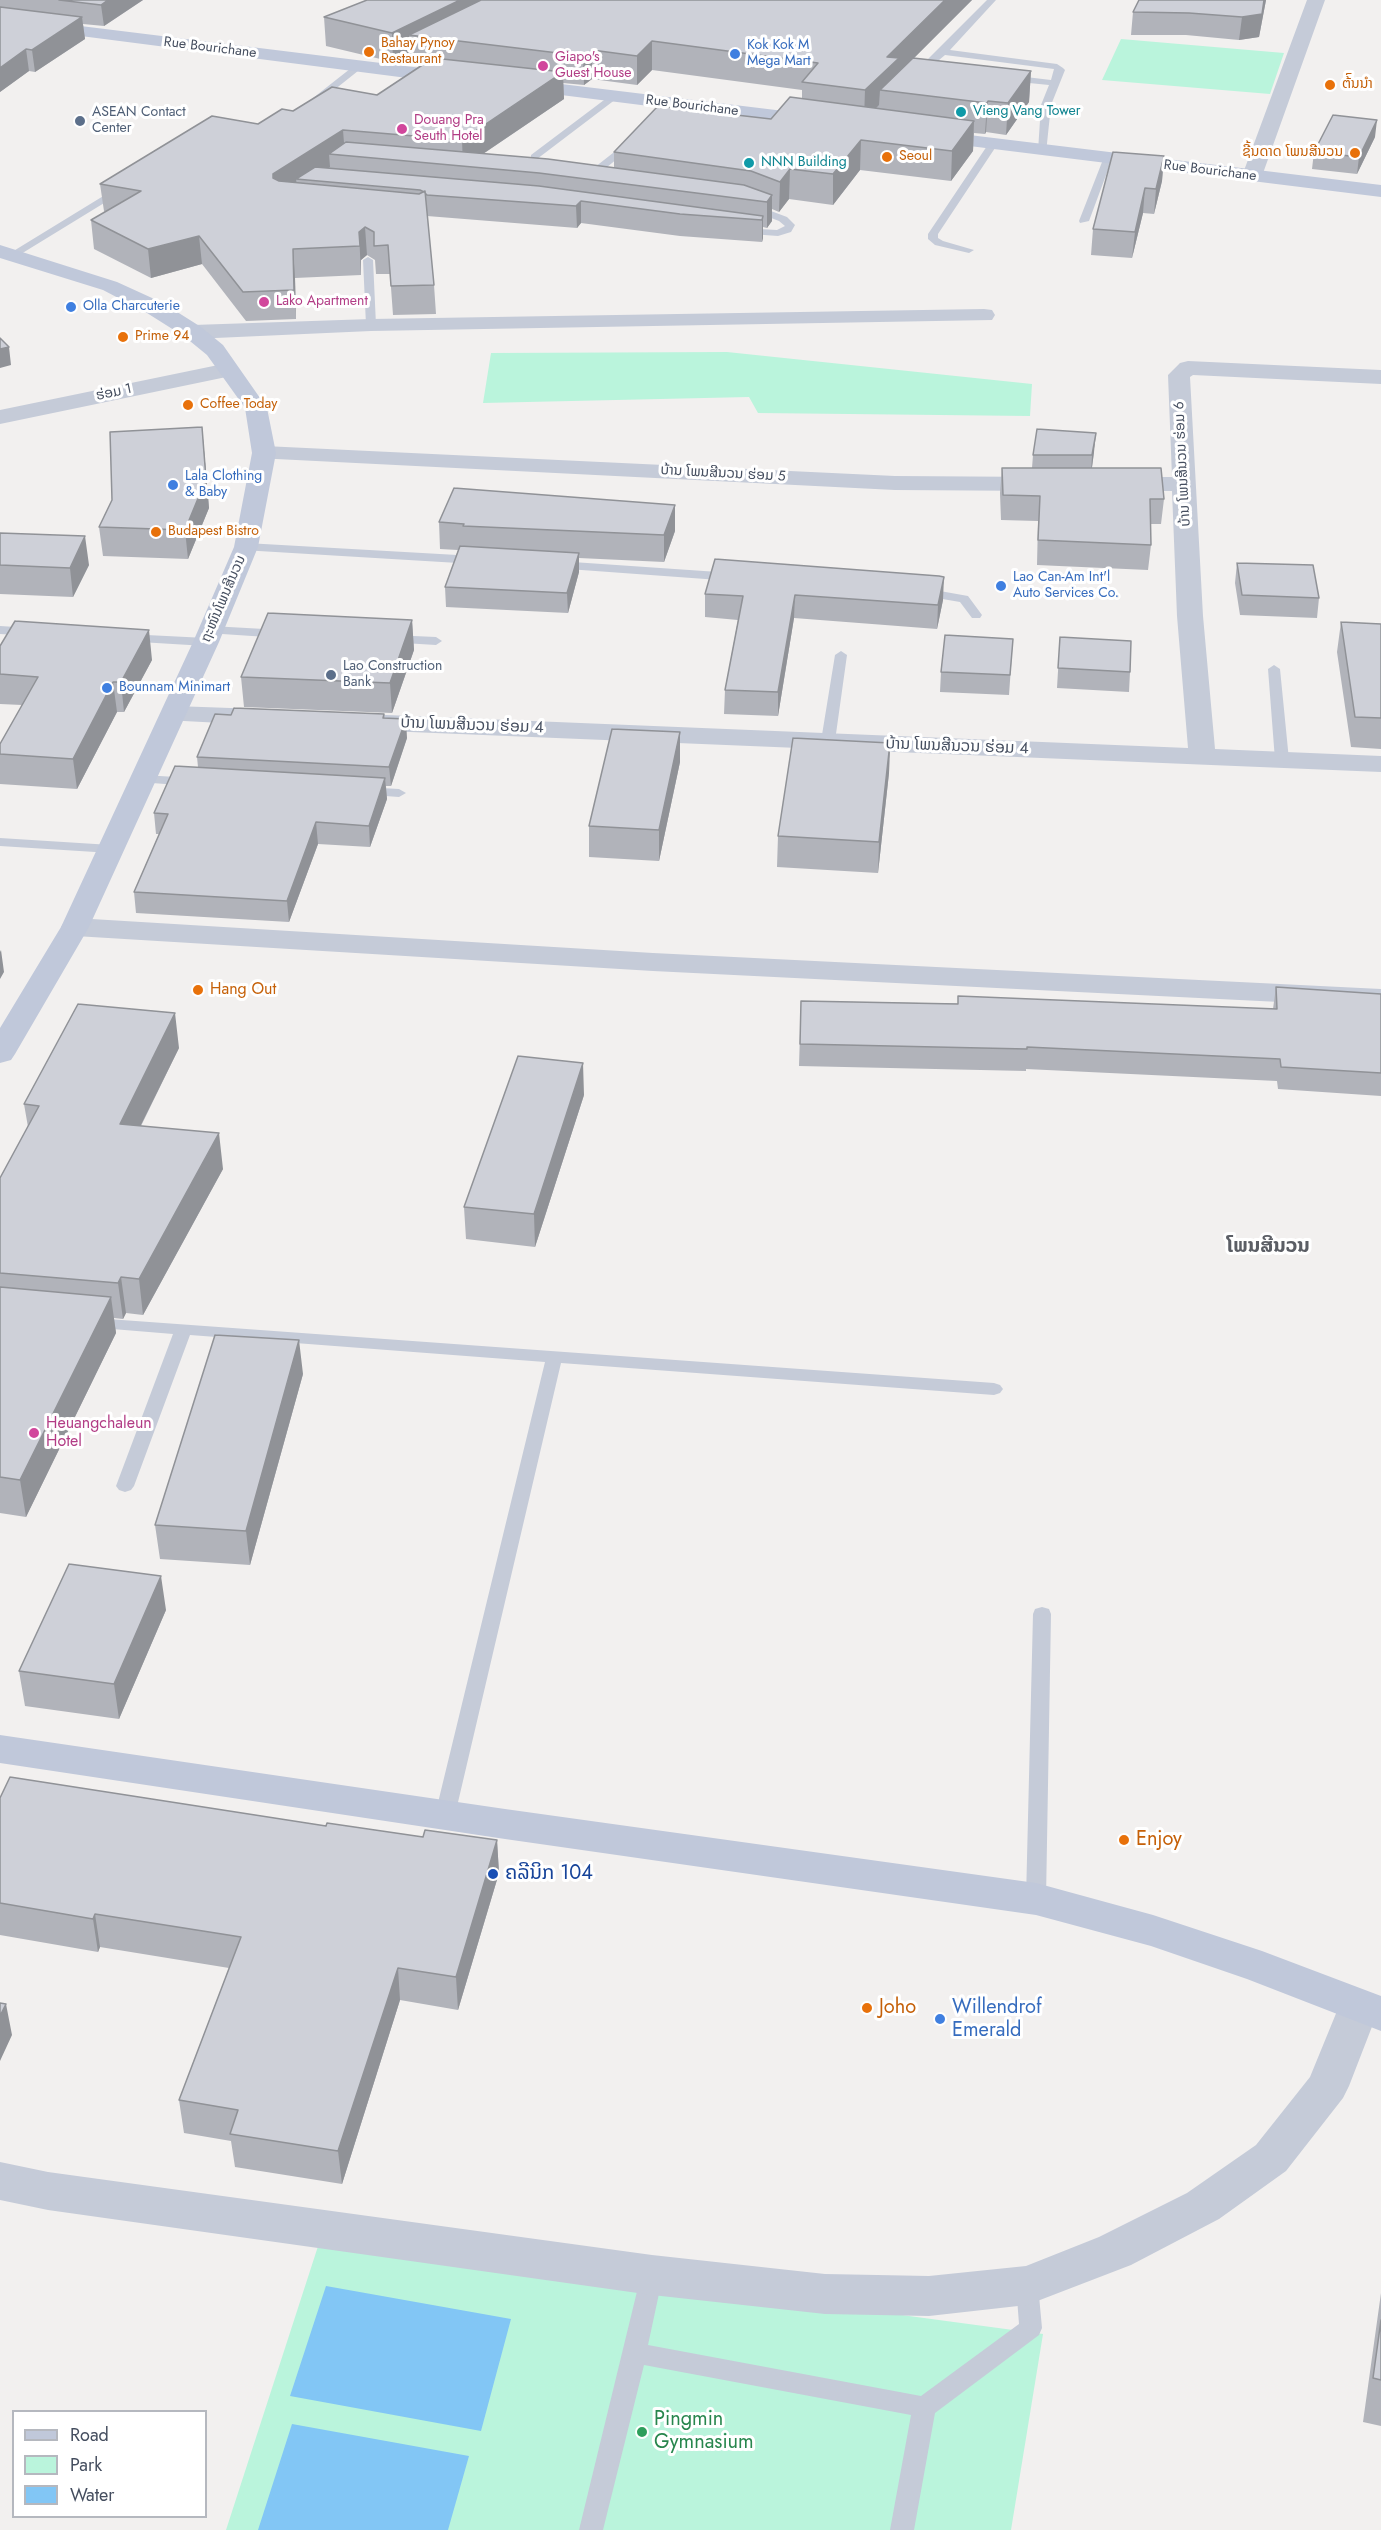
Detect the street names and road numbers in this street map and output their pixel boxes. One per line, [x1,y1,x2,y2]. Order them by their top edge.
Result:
street label: Rue Bourichane [163,34,257,62]
street label: Rue Bourichane [645,92,739,120]
street label: Rue Bourichane [1163,157,1257,185]
street label: ຮ່ອມ 1 [94,381,134,405]
street label: ບ້ານ ໂພນສີນວນ ຮ່ອມ 6 [1171,401,1195,527]
street label: ບ້ານ ໂພນສີນວນ ຮ່ອມ 5 [660,462,786,486]
street label: ຖະໜົນໂພນສີນວນ [198,553,250,645]
street label: ບ້ານ ໂພນສີນວນ ຮ່ອມ 4 [400,714,544,738]
street label: ບ້ານ ໂພນສີນວນ ຮ່ອມ 4 [885,735,1029,759]

